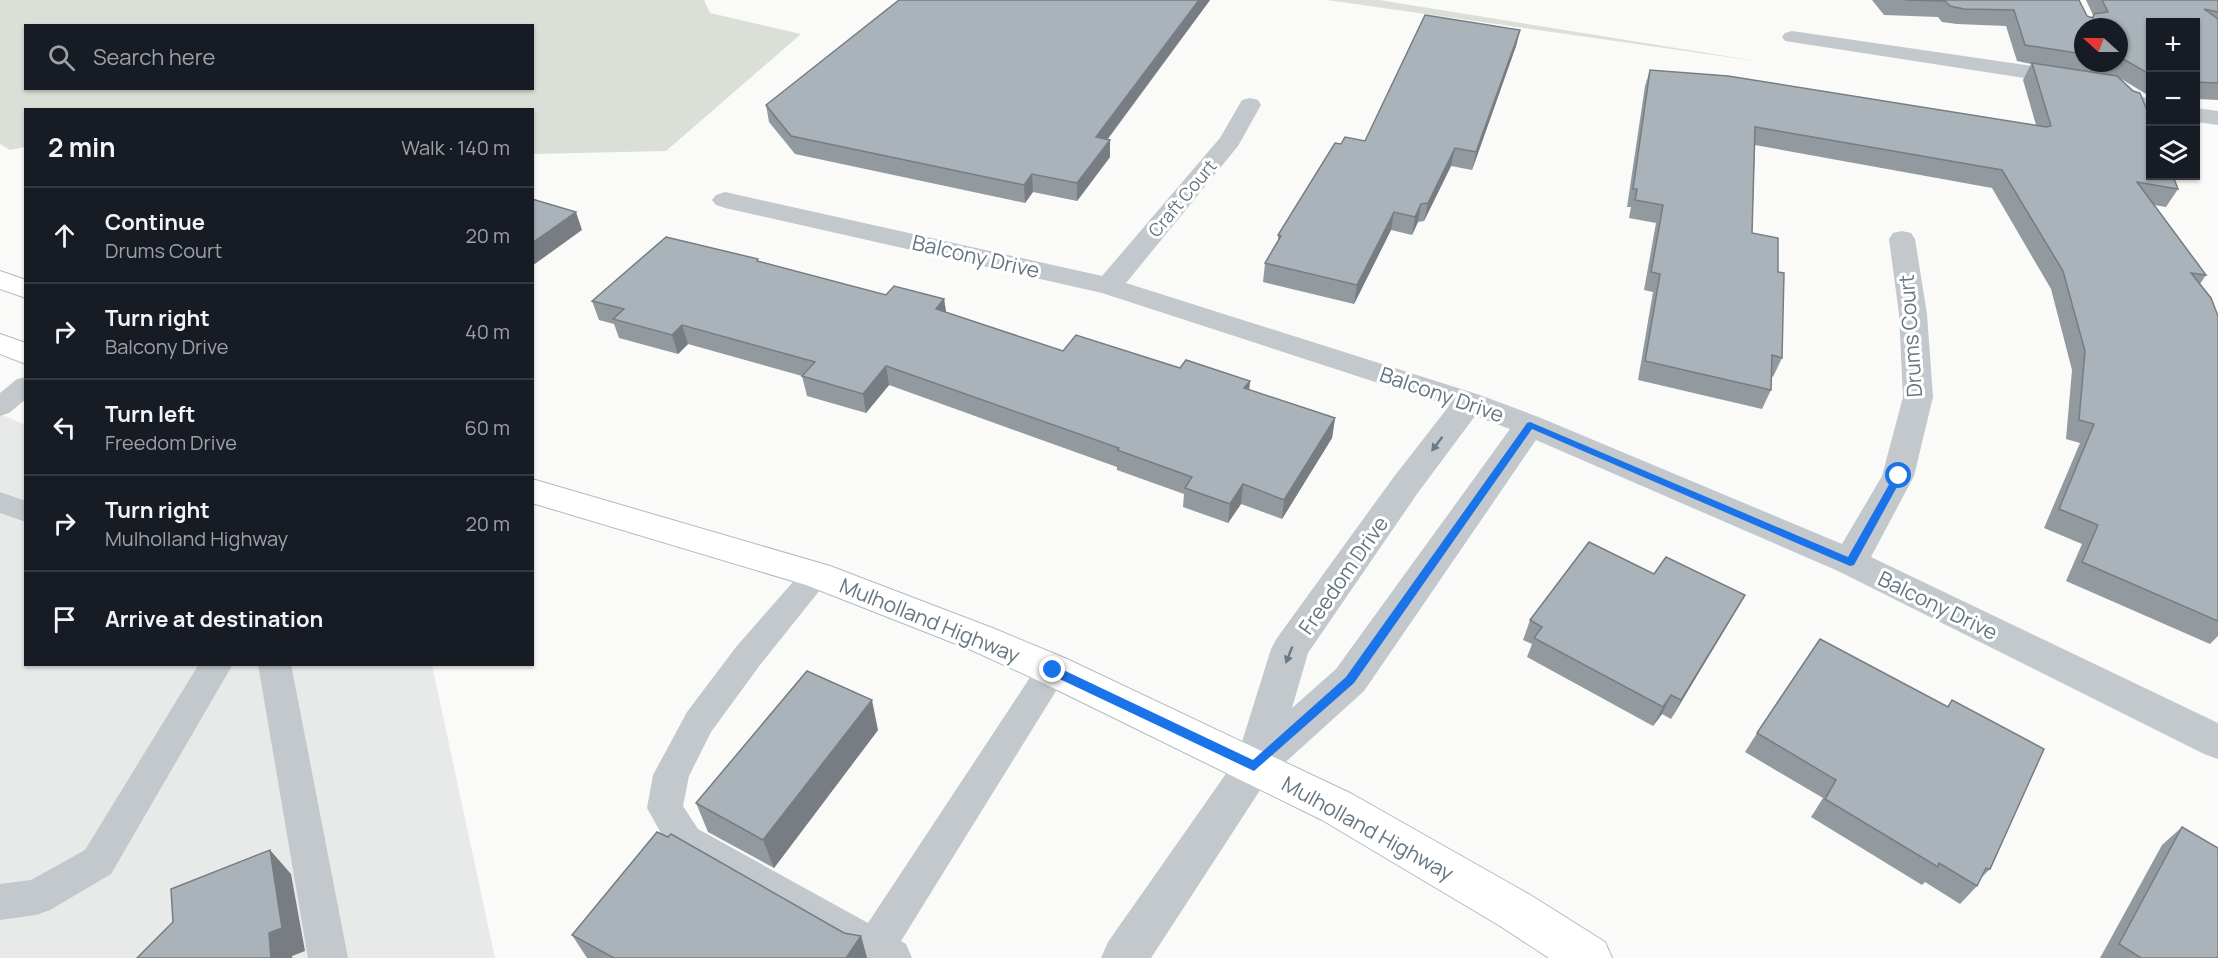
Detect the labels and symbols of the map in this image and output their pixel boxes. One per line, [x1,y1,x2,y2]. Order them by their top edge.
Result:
north arrow [2074,18,2128,72]
street label: Craft Court [1143,154,1221,242]
street label: Balcony Drive [910,228,1042,284]
street label: Drums Court [1892,274,1928,398]
street label: Balcony Drive [1376,360,1508,428]
one-way arrow [1431,436,1444,452]
route start [1885,462,1911,488]
street label: Freedom Drive [1292,510,1394,640]
street label: Balcony Drive [1874,564,2002,646]
street label: Mulholland Highway [836,571,1024,669]
one-way arrow [1284,646,1293,664]
route end [1039,656,1065,682]
street label: Mulholland Highway [1277,769,1459,887]

